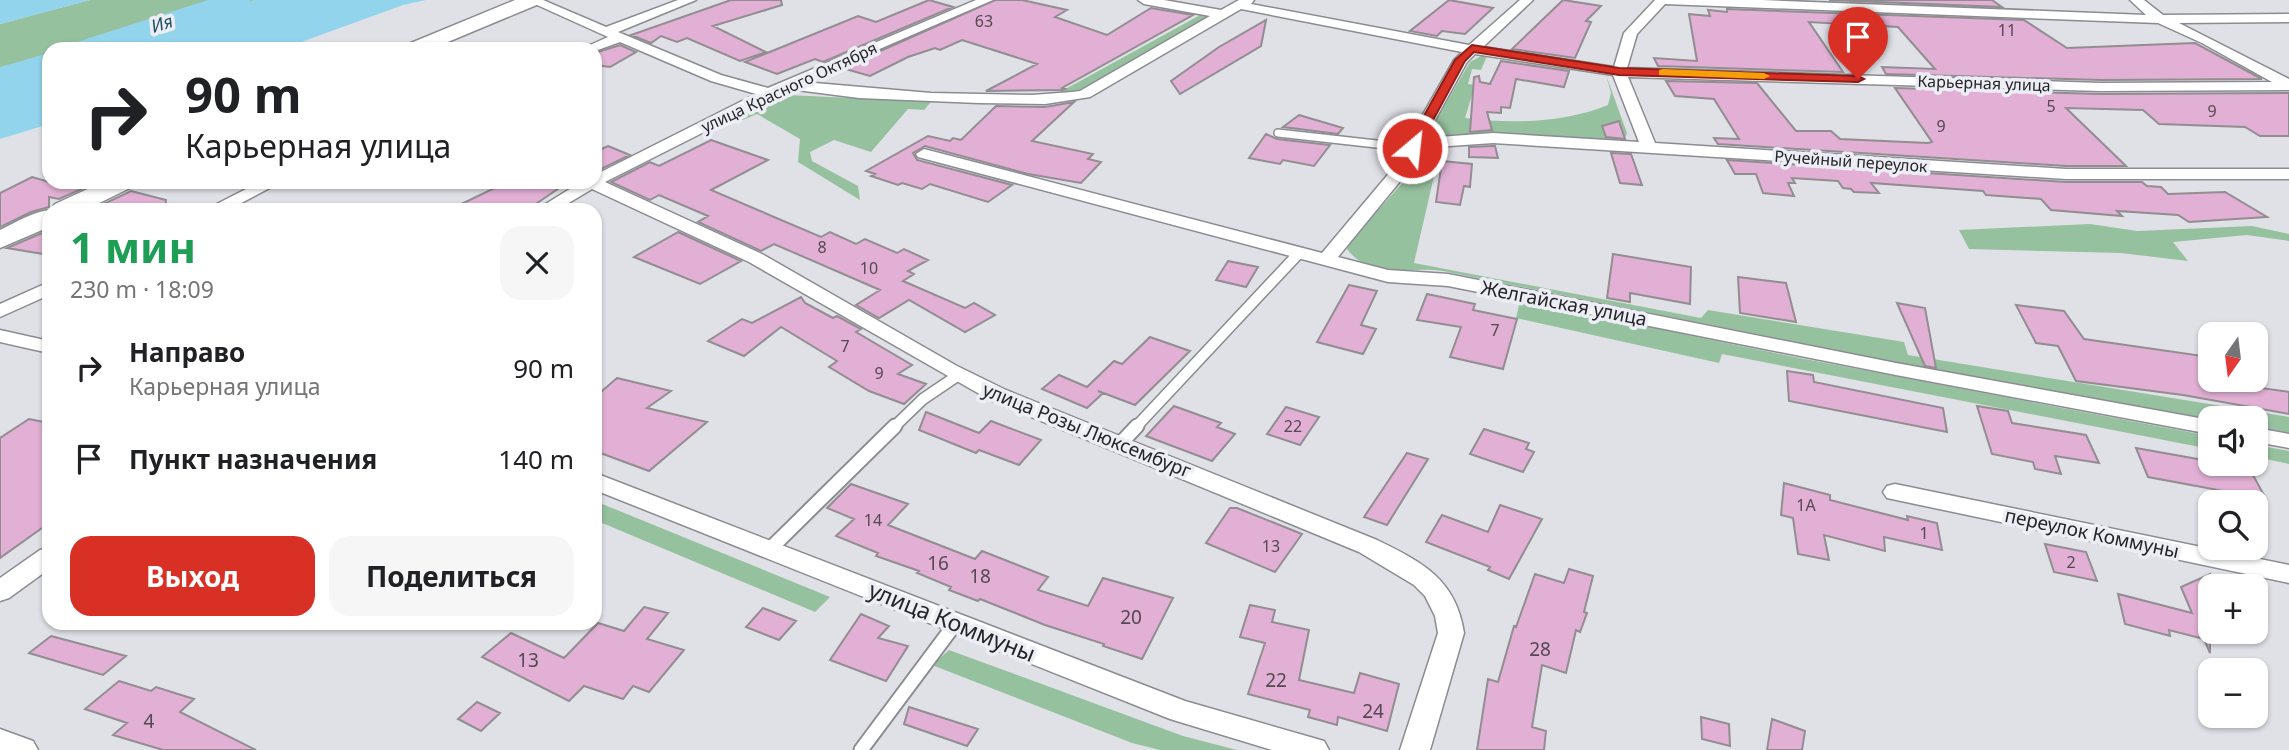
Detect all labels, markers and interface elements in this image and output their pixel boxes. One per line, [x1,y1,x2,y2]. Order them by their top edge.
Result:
pin [1828,7,1888,79]
water label: Ия [148,8,176,38]
house number: 63 [975,10,993,32]
icon: arrive [1839,18,1877,56]
house number: 11 [1998,19,2016,41]
street label: улица Красного Октября [698,37,880,137]
text: 90 m [185,61,302,127]
icon: right [70,70,161,161]
street label: Карьерная улица [1917,70,2051,96]
house number: 5 [2046,95,2056,117]
house number: 9 [2207,100,2217,122]
position arrow [1375,111,1449,185]
house number: 9 [1936,115,1946,137]
text: Карьерная улица [185,124,451,167]
street label: Ручейный переулок [1774,145,1929,177]
text: 1 мин [70,218,196,275]
button: close [500,226,574,300]
house number: 8 [817,236,827,258]
house number: 10 [860,257,878,279]
text: 230 m · 18:09 [70,273,214,305]
street label: Желгайская улица [1479,274,1649,332]
house number: 7 [1490,319,1500,341]
north arrow [2198,322,2268,392]
map controls [2198,322,2268,728]
text: Направо [129,334,245,370]
house number: 7 [840,335,850,357]
icon: right [70,349,108,387]
text: 90 m [513,350,574,386]
house number: 9 [874,362,884,384]
text: Карьерная улица [129,370,320,402]
street label: улица Розы Люксембург [979,376,1195,484]
button: sound [2198,406,2268,476]
house number: 22 [1284,415,1302,437]
icon: arrive [70,440,108,478]
text: Пункт назначения [129,441,377,477]
text: 140 m [498,441,574,477]
button: search [2198,490,2268,560]
house number: 1А [1796,494,1816,516]
street label: переулок Коммуны [2003,502,2181,564]
house number: 14 [864,509,882,531]
house number: 1 [1919,522,1929,544]
house number: 13 [1262,535,1280,557]
button: Выход [70,536,315,616]
button: Поделиться [329,536,574,616]
house number: 16 [927,550,949,576]
house number: 2 [2066,551,2076,573]
house number: 18 [969,563,991,589]
street label: улица Коммуны [864,573,1041,669]
button: + [2198,574,2268,644]
house number: 20 [1120,604,1142,630]
house number: 28 [1529,636,1551,662]
house number: 13 [517,647,539,673]
button: − [2198,658,2268,728]
house number: 22 [1265,667,1287,693]
house number: 24 [1362,698,1384,724]
house number: 4 [144,708,155,734]

